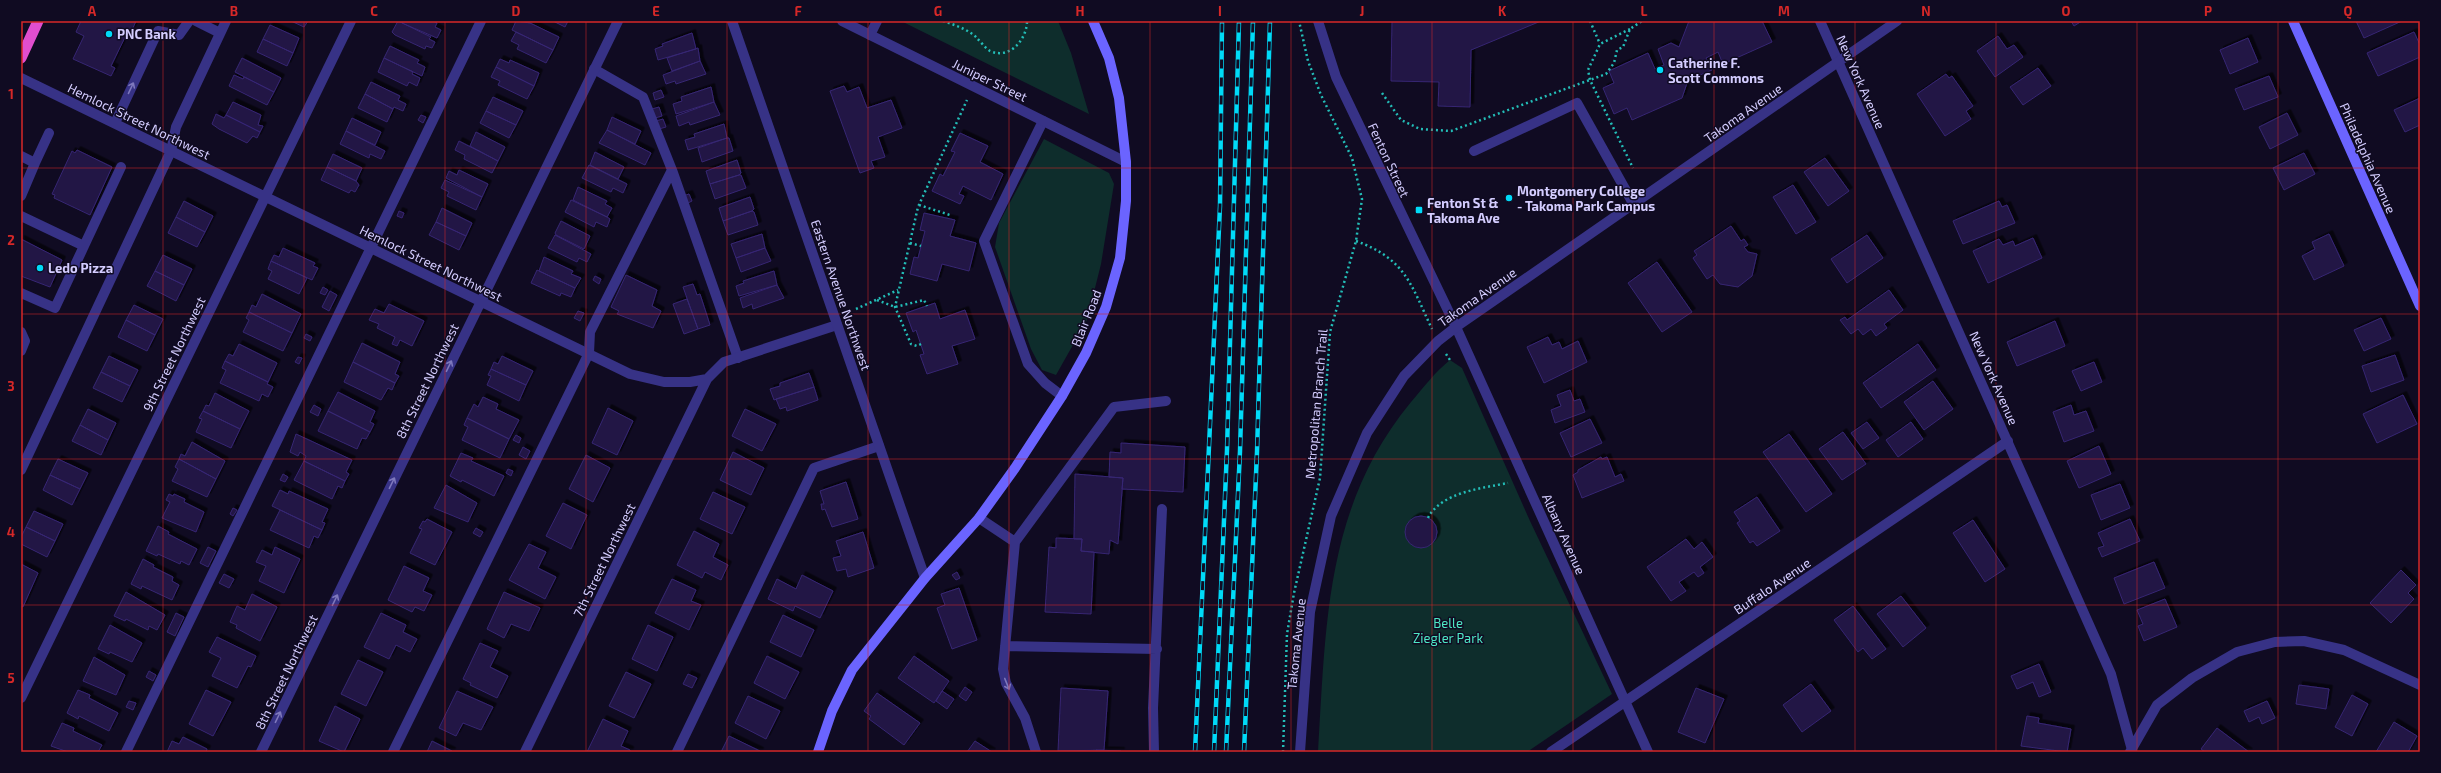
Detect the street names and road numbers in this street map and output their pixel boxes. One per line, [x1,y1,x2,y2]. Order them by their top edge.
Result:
street label: New York Avenue [1833,33,1889,131]
street label: Juniper Street [950,55,1030,105]
street label: Hemlock Street Northwest [65,79,213,163]
street label: Takoma Avenue [1701,80,1785,146]
street label: Philadelphia Avenue [2336,100,2400,216]
street label: Fenton Street [1365,120,1413,200]
street label: Eastern Avenue Northwest [808,218,874,372]
street label: Hemlock Street Northwest [357,221,505,305]
street label: Takoma Avenue [1435,264,1519,330]
street label: Blair Road [1067,287,1105,349]
street label: 9th Street Northwest [139,294,209,414]
street label: 8th Street Northwest [392,321,462,441]
street label: Metropolitan Branch Trail [1301,328,1331,480]
street label: New York Avenue [1966,329,2022,427]
street label: Albany Avenue [1539,491,1589,577]
street label: 7th Street Northwest [570,500,639,619]
street label: Buffalo Avenue [1731,554,1813,618]
street label: Takoma Avenue [1283,597,1309,691]
street label: 8th Street Northwest [251,612,321,732]

